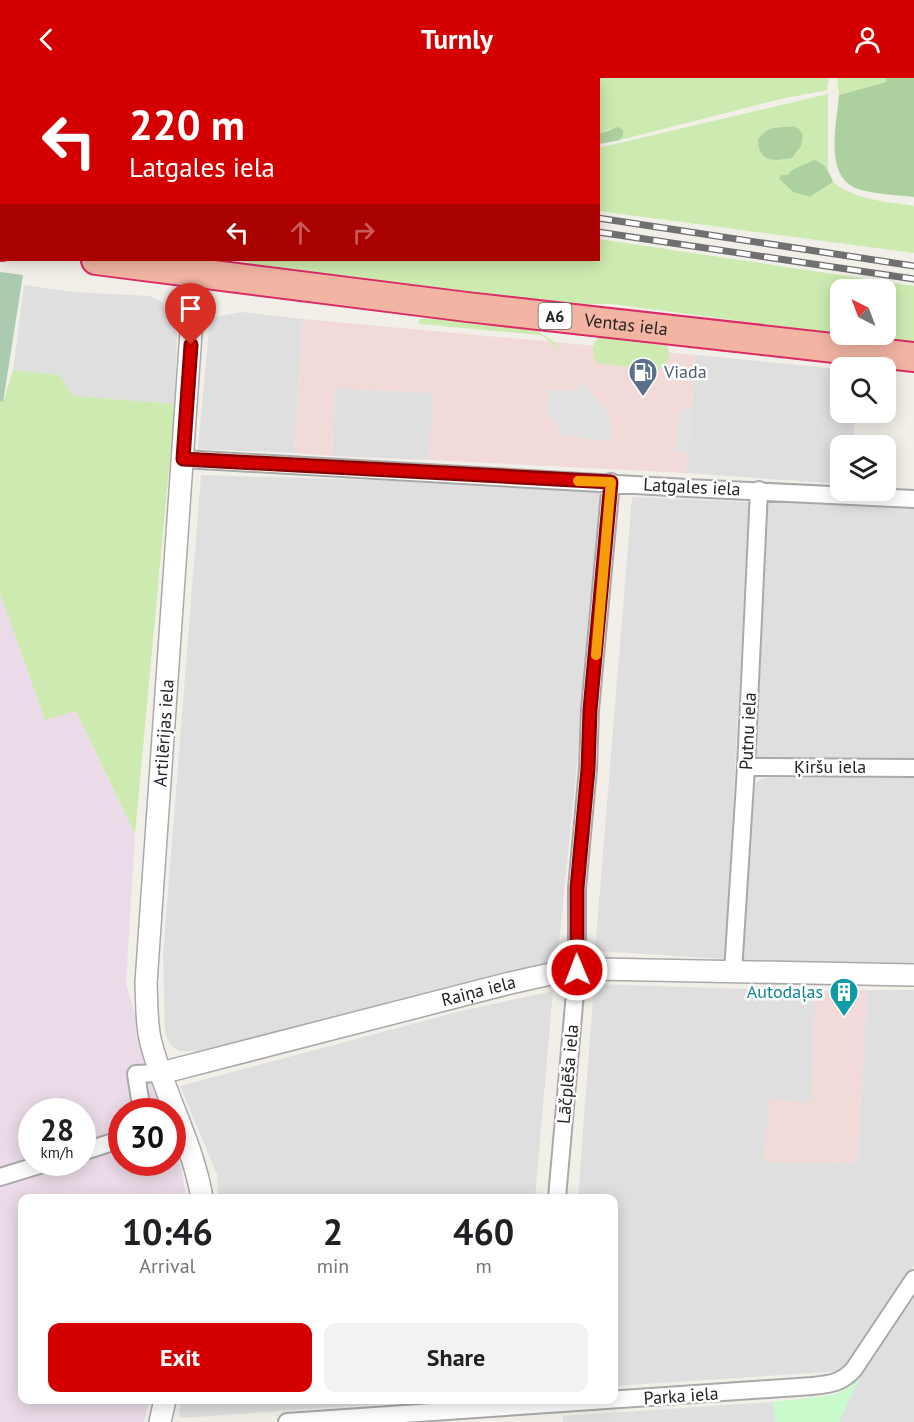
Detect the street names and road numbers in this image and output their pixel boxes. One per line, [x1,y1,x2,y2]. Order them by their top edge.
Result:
road number: A6 [538,303,572,329]
street label: Ventas iela [582,308,669,340]
street label: Latgales iela [643,472,741,501]
street label: Artilērijas iela [148,678,179,788]
street label: Putnu iela [734,692,761,770]
street label: Ķiršu iela [794,755,866,778]
street label: Raiņa iela [439,970,518,1011]
street label: Lāčplēša iela [552,1023,583,1125]
street label: Parka iela [643,1381,719,1410]

